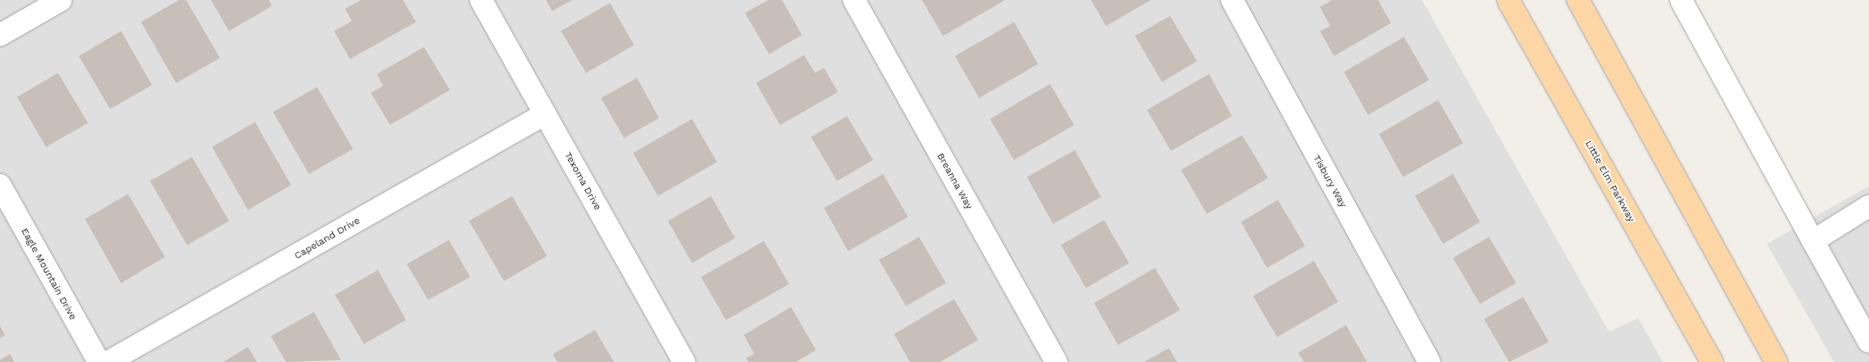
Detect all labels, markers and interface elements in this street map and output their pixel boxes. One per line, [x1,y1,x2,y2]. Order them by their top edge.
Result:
street label: Little Elm Parkway [1583,138,1637,224]
street label: Texoma Drive [562,150,604,212]
street label: Breanna Way [934,151,976,211]
street label: Tisbury Way [1311,152,1349,210]
street label: Capeland Drive [292,214,362,262]
street label: Eagle Mountain Drive [19,226,79,322]

